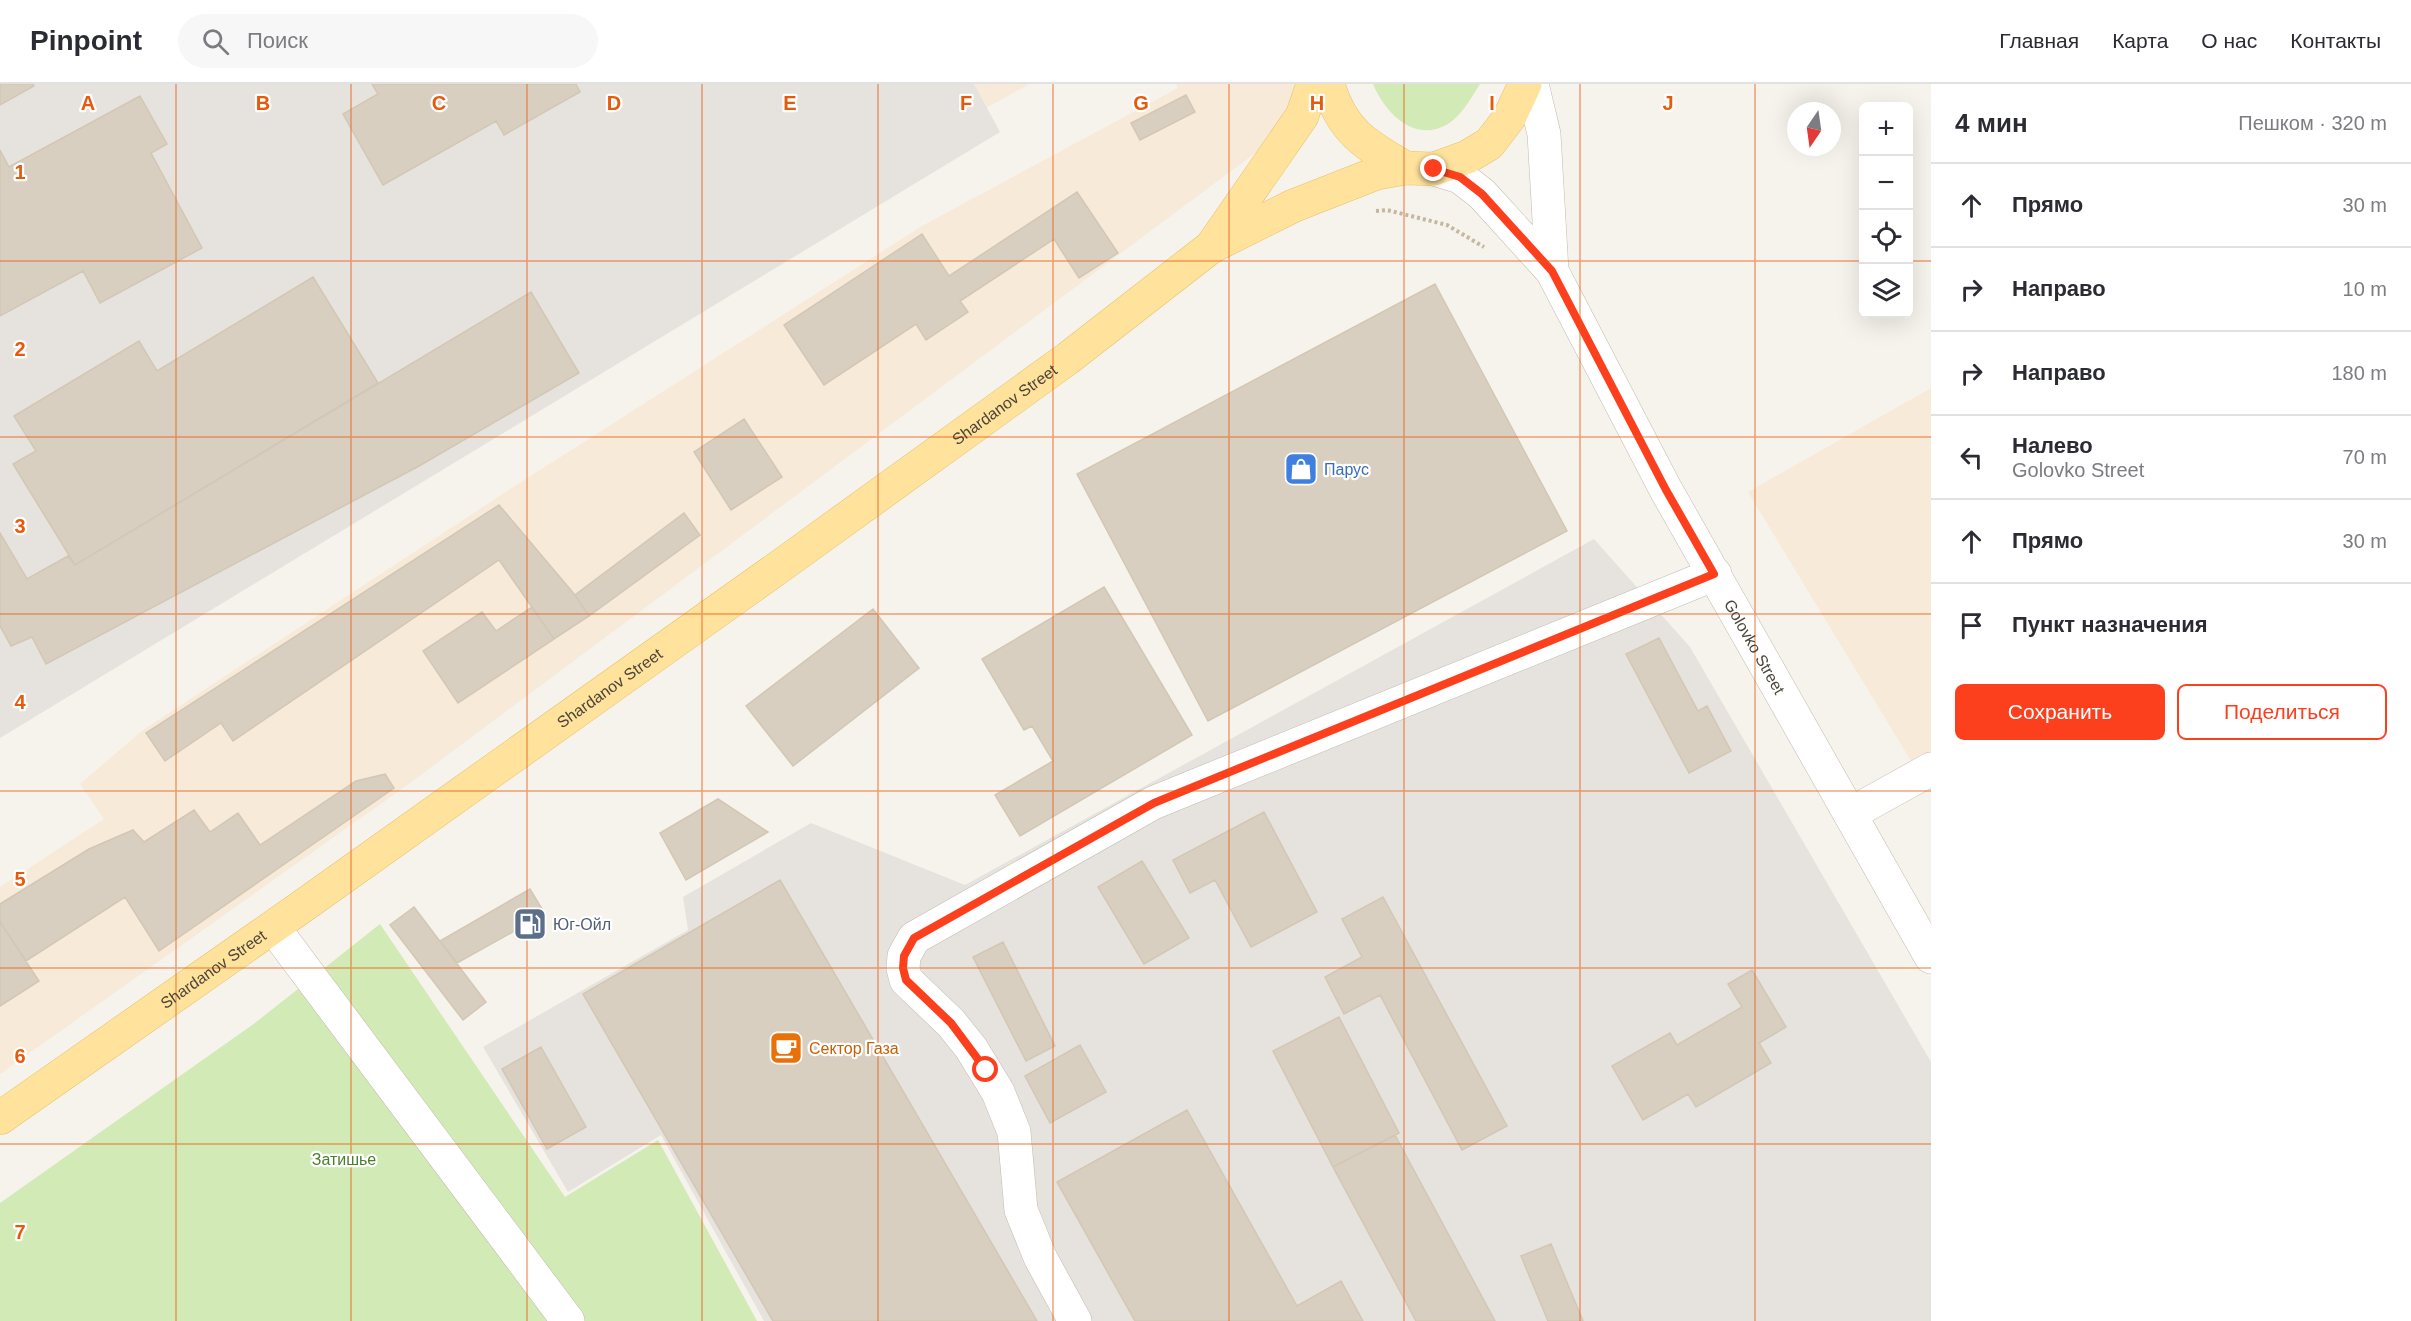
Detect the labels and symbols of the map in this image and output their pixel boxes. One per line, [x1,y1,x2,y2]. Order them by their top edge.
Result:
text: A [81,92,95,114]
text: B [256,92,270,114]
text: C [432,92,446,114]
text: D [607,92,621,114]
text: E [783,92,797,114]
text: F [960,92,972,114]
text: G [1133,92,1149,114]
text: H [1310,92,1324,114]
text: I [1489,92,1495,114]
text: J [1662,92,1674,114]
north arrow [1787,102,1841,156]
route end [1420,155,1446,181]
text: 1 [14,161,26,183]
text: 2 [14,338,26,360]
street label: Shardanov Street [949,361,1060,448]
shop icon: Парус [1283,451,1319,487]
place label: Парус [1324,461,1369,478]
text: 3 [14,515,26,537]
street label: Golovko Street [1721,597,1788,698]
street label: Shardanov Street [554,645,666,731]
text: 4 [14,691,26,713]
text: 5 [14,868,26,890]
fuel station icon: Юг-Ойл [512,906,548,942]
place label: Юг-Ойл [553,916,611,933]
street label: Shardanov Street [157,926,270,1012]
cafe icon: Сектор Газа [768,1030,804,1066]
place label: Сектор Газа [809,1040,899,1057]
text: 6 [14,1045,26,1067]
route start [972,1056,998,1082]
park label: Затишье [312,1151,376,1168]
text: 7 [14,1221,26,1243]

